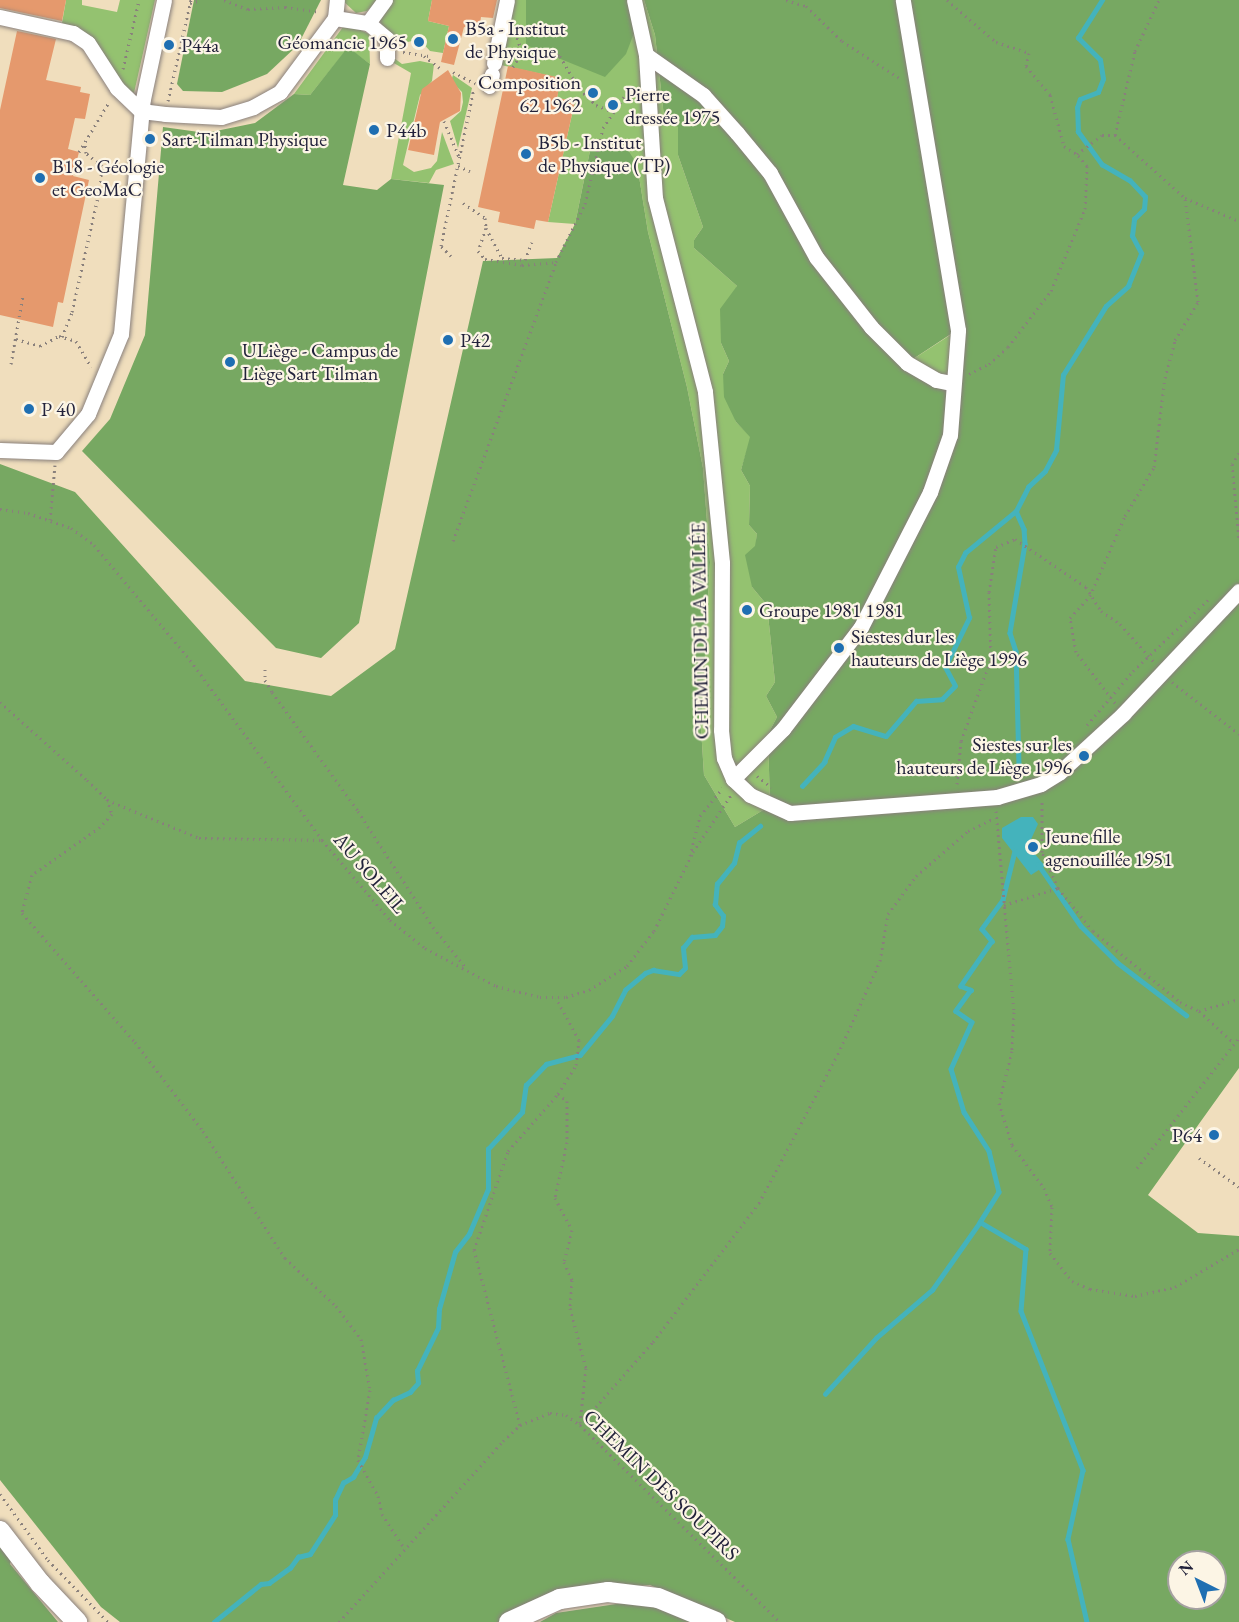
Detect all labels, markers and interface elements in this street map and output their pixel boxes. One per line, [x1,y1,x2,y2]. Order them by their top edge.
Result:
place label: B5a - Institut de Physique [465,16,566,63]
place label: Géomancie 1965 [278,30,407,54]
marker: B5a - Institut de Physique [446,32,460,46]
place label: P44a [181,33,219,57]
marker: Géomancie 1965 [412,35,426,49]
marker: P44a [162,38,176,52]
place label: Composition 62 1962 [478,70,581,117]
place label: Pierre dressée 1975 [625,82,720,129]
marker: Composition 62 1962 [586,86,600,100]
marker: Pierre dressée 1975 [606,98,620,112]
place label: P44b [386,118,427,142]
marker: P44b [367,123,381,137]
place label: Sart-Tilman Physique [162,127,327,151]
place label: B5b - Institut de Physique (TP) [538,130,670,177]
marker: Sart-Tilman Physique [143,132,157,146]
marker: B5b - Institut de Physique (TP) [519,147,533,161]
place label: B18 - Géologie et GeoMaC [52,154,164,201]
marker: B18 - Géologie et GeoMaC [33,171,47,185]
place label: P42 [460,328,490,352]
marker: P42 [441,333,455,347]
place label: ULiège - Campus de Liège Sart Tilman [242,338,398,385]
marker: ULiège - Campus de Liège Sart Tilman [223,355,237,369]
place label: P 40 [41,397,75,421]
marker: P 40 [22,402,36,416]
street label: CHEMIN DE LA VALLÉE [686,522,714,740]
place label: Groupe 1981 1981 [759,598,904,622]
marker: Groupe 1981 1981 [740,603,754,617]
place label: Siestes dur les hauteurs de Liège 1996 [851,624,1027,671]
marker: Siestes dur les hauteurs de Liège 1996 [832,641,846,655]
place label: Siestes sur les hauteurs de Liège 1996 [896,732,1072,779]
marker: Siestes sur les hauteurs de Liège 1996 [1077,749,1091,763]
place label: Jeune fille agenouillée 1951 [1045,824,1173,871]
street label: AU SOLEIL [329,828,411,918]
marker: Jeune fille agenouillée 1951 [1026,840,1040,854]
place label: P64 [1172,1123,1202,1147]
marker: P64 [1207,1128,1221,1142]
street label: CHEMIN DES SOUPIRS [578,1405,744,1565]
north arrow [1167,1550,1227,1610]
text: N [1174,1556,1198,1580]

